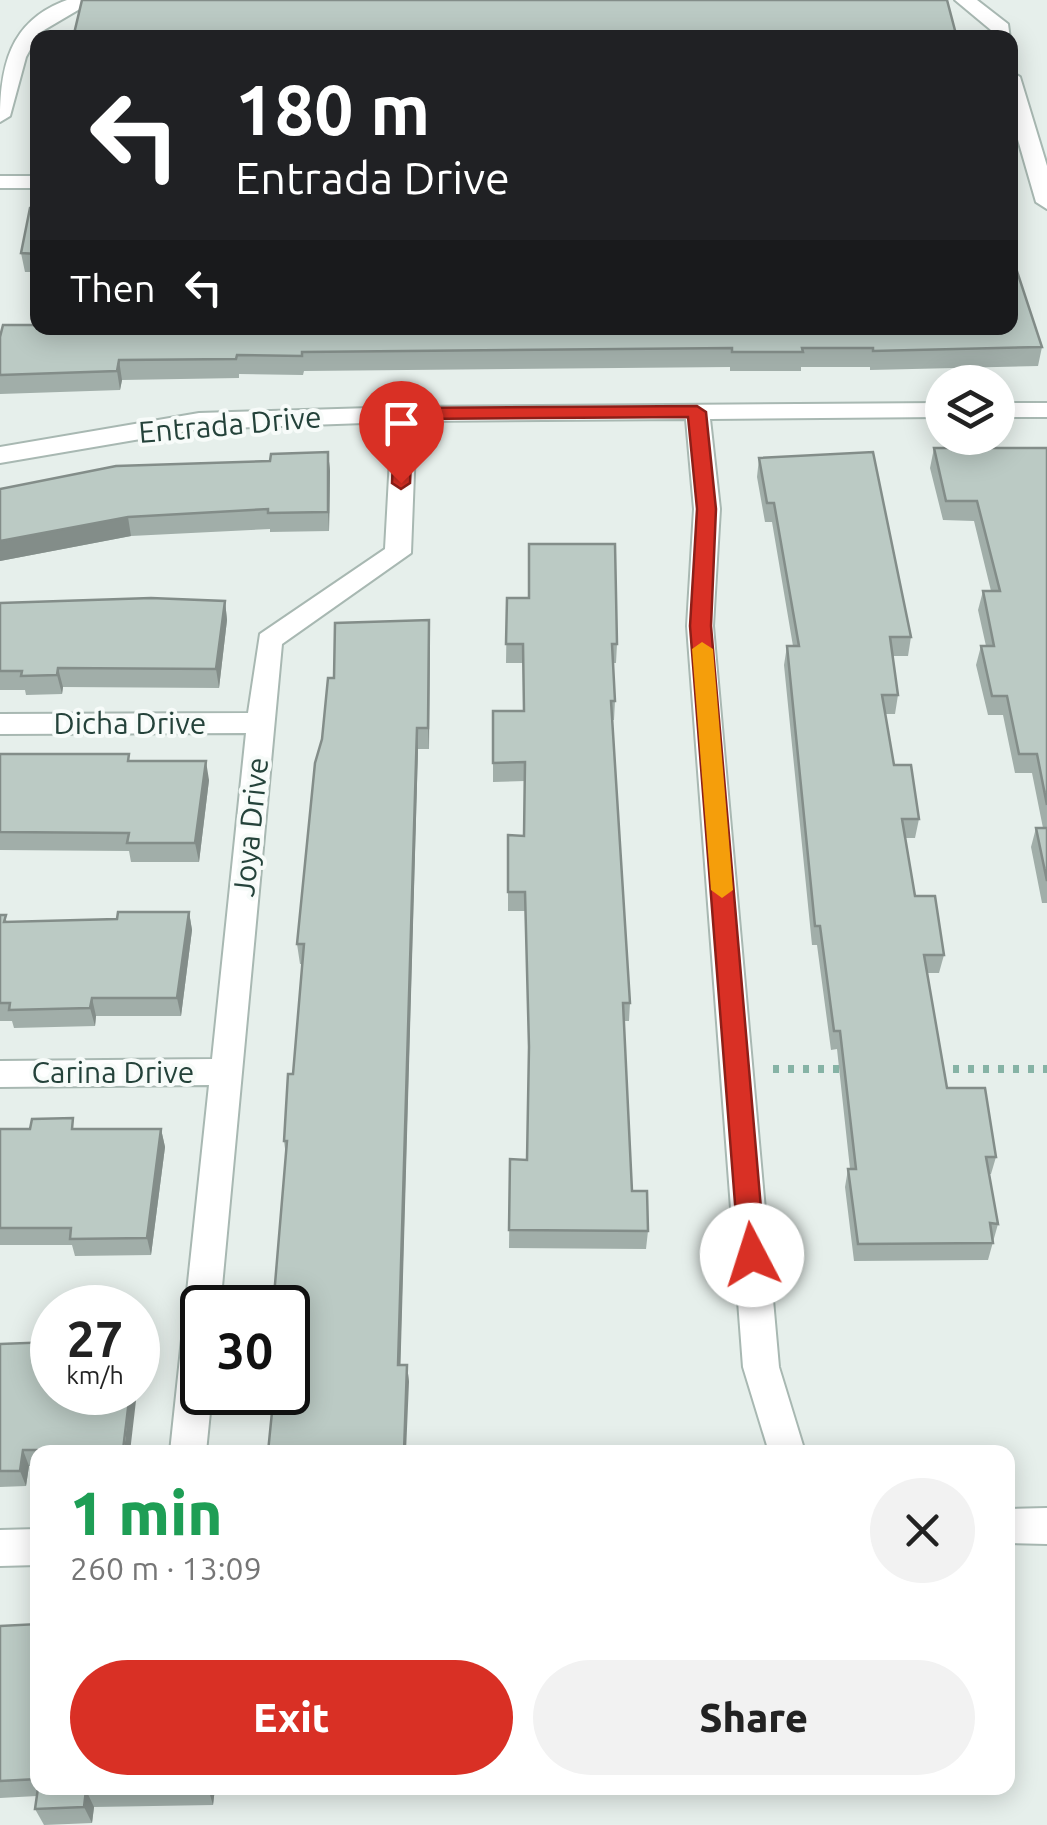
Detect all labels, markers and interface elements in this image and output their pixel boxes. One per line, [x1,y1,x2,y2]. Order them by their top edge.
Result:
icon: left [70,70,200,200]
text: 180 m [235,70,430,148]
text: Entrada Drive [235,152,510,203]
icon: left [176,260,231,315]
text: Then [70,267,156,309]
map controls [925,365,1015,455]
button: layers [925,365,1015,455]
pin [359,381,444,484]
icon: arrive [374,396,429,451]
street label: Entrada Drive [137,399,323,449]
street label: Dicha Drive [54,706,206,740]
street label: Joya Drive [226,756,274,898]
street label: Carina Drive [32,1055,194,1089]
position arrow [700,1203,804,1307]
speed limit sign: 30 [180,1285,310,1415]
text: 27 [67,1310,123,1366]
text: km/h [66,1361,124,1389]
button: close [870,1478,975,1583]
text: 1 min [70,1479,223,1546]
text: 260 m · 13:09 [70,1550,262,1586]
button: Exit [70,1660,513,1775]
button: Share [533,1660,975,1775]

